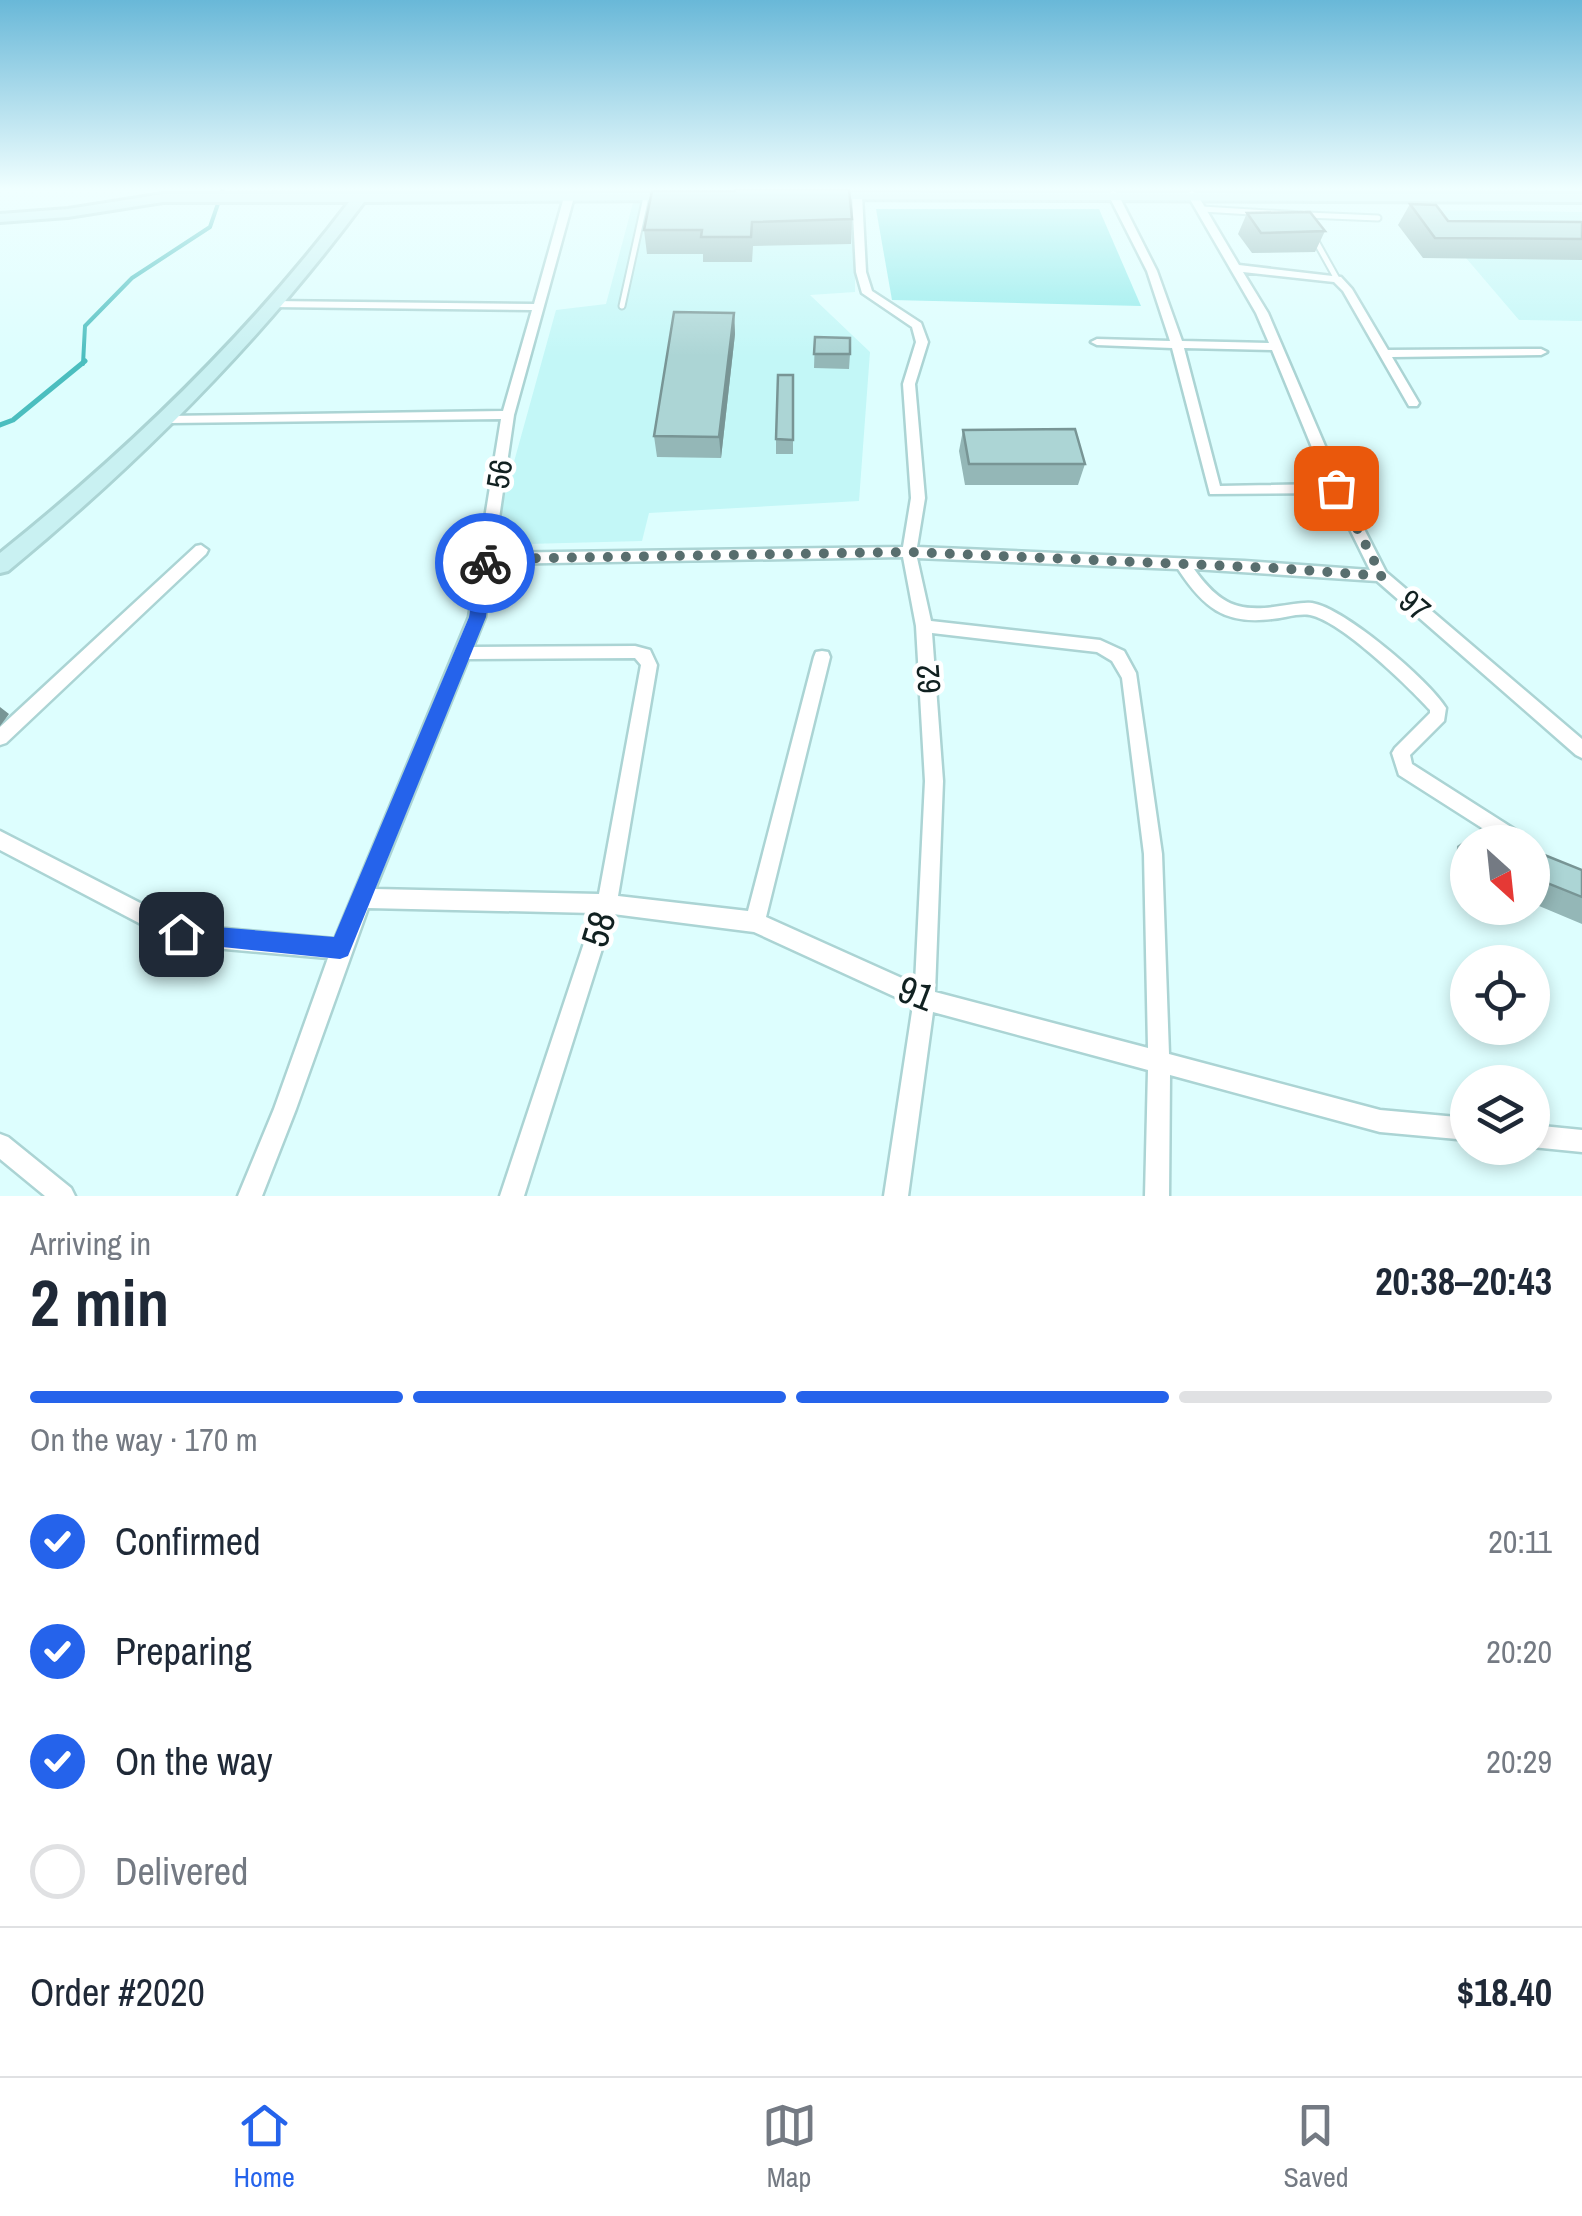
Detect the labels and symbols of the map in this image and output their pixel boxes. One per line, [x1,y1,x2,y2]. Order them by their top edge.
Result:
pin [1294,446,1379,531]
street label: 56 [475,456,523,492]
courier [435,513,535,613]
street label: 97 [1390,579,1440,631]
street label: 62 [906,663,950,695]
north arrow [1450,825,1550,925]
pin [139,892,224,977]
street label: 58 [569,905,627,953]
street label: 91 [891,963,941,1023]

